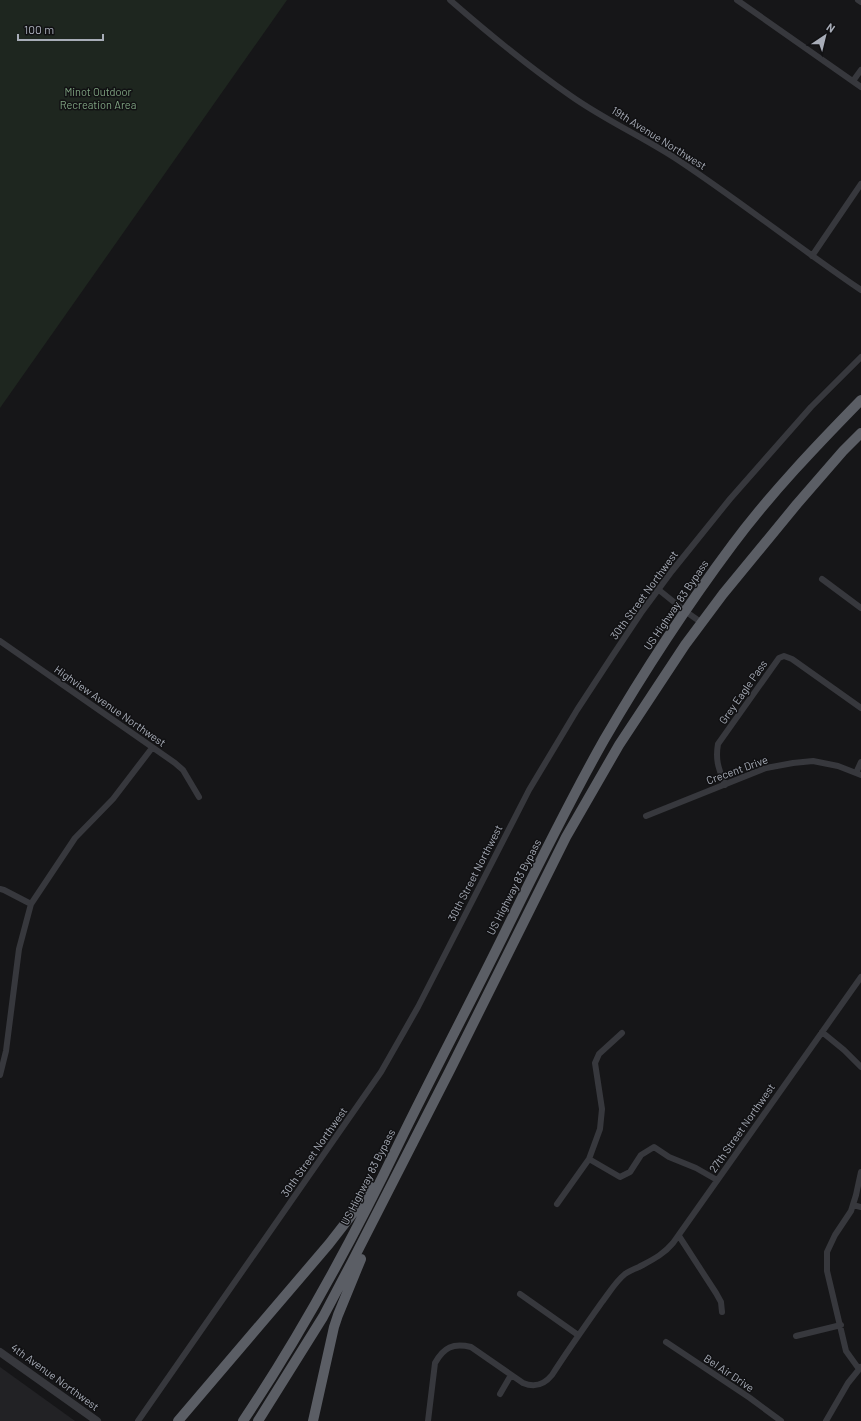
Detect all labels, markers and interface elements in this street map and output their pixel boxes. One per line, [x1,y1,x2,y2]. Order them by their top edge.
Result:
scale bar [18,16,103,42]
north arrow [805,16,845,56]
text: N [824,20,838,35]
text: 100 m [24,22,54,36]
park label: Minot Outdoor Recreation Area [60,85,136,111]
street label: 19th Avenue Northwest [610,103,709,172]
street label: 30th Street Northwest [607,548,680,642]
street label: US Highway 83 Bypass [641,557,711,652]
street label: Grey Eagle Pass [716,657,769,726]
street label: Highview Avenue Northwest [52,662,168,749]
street label: Crecent Drive [704,752,770,787]
street label: 30th Street Northwest [445,822,505,923]
street label: US Highway 83 Bypass [484,837,543,937]
street label: 27th Street Northwest [706,1081,777,1175]
street label: 30th Street Northwest [278,1104,349,1199]
street label: US Highway 83 Bypass [338,1127,397,1227]
street label: 4th Avenue Northwest [9,1340,102,1413]
street label: Bel Air Drive [702,1351,757,1394]

